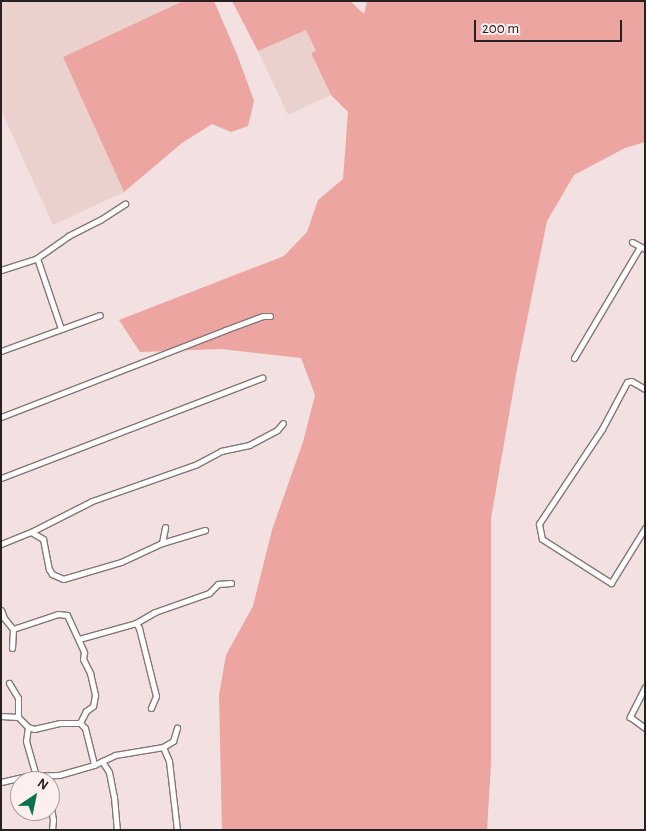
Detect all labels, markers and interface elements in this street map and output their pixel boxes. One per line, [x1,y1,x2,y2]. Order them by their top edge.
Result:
scale bar [476,10,624,42]
text: 200 m [482,21,519,36]
north arrow [10,771,60,821]
text: N [35,776,51,793]

